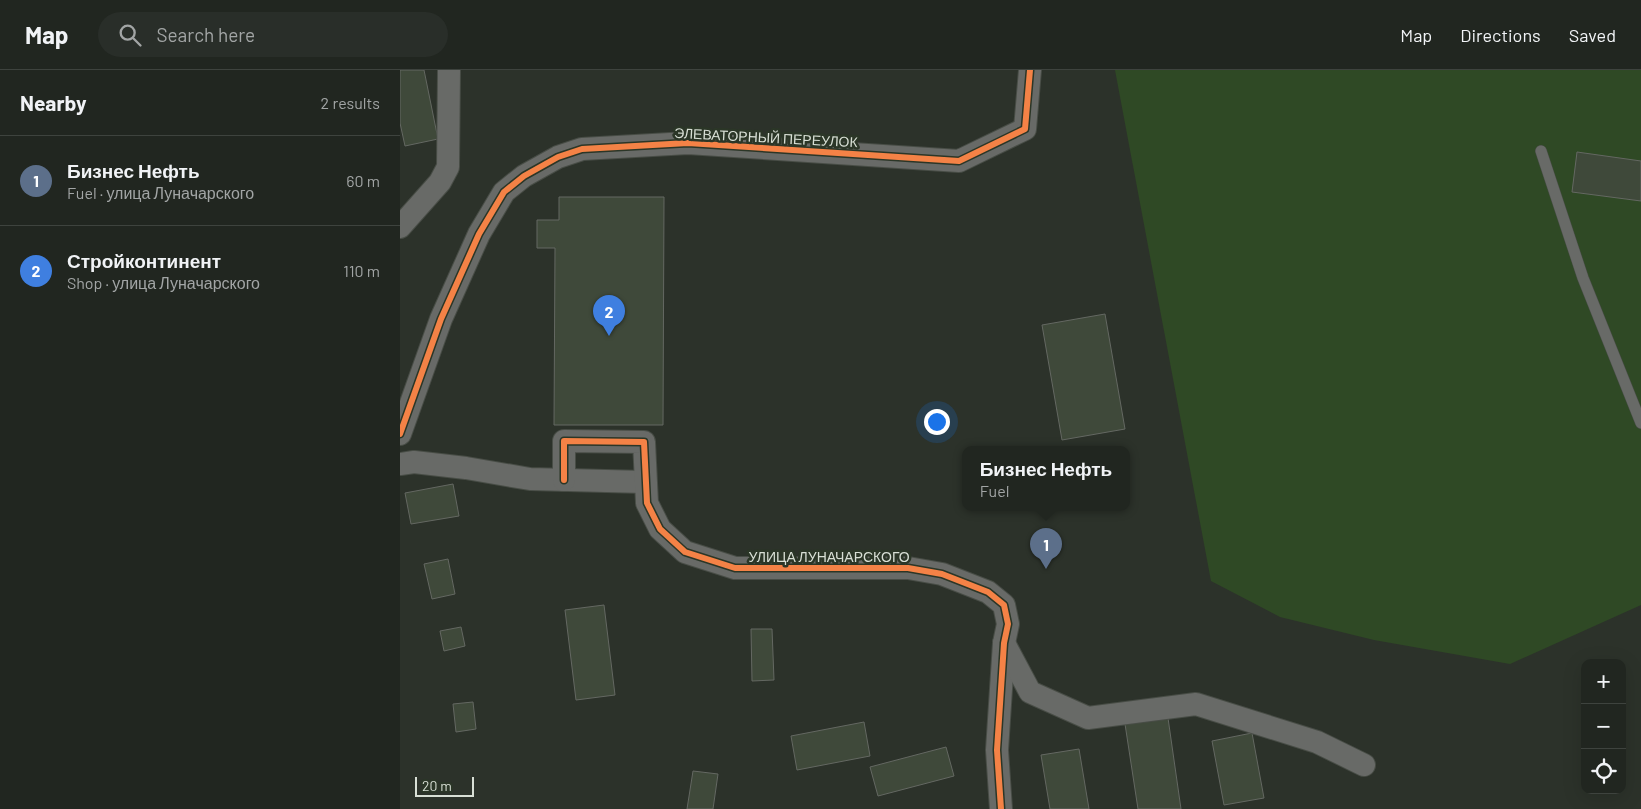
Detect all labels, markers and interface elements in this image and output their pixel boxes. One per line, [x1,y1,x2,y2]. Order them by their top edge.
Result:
search box [98,12,448,57]
text: Map [25,20,68,49]
icon: search [116,21,144,49]
text: Search here [156,23,255,46]
text: Map [1400,24,1432,46]
text: Directions [1460,24,1541,46]
text: Saved [1569,24,1616,46]
text: Nearby [20,90,86,115]
text: 2 results [321,93,380,112]
street label: ЭЛЕВАТОРНЫЙ ПЕРЕУЛОК [674,124,859,150]
text: Бизнес Нефть [67,159,200,182]
text: 1 [33,171,39,190]
text: 60 m [346,171,380,190]
text: Fuel · улица Луначарского [67,183,254,202]
text: Стройконтинент [67,249,221,272]
text: 2 [32,261,40,280]
text: 110 m [343,261,380,280]
text: Shop · улица Луначарского [67,273,260,292]
pin: 2 [593,295,625,336]
your location [924,409,950,435]
popup [962,446,1130,511]
text: Бизнес Нефть [980,457,1112,480]
text: Fuel [980,481,1009,500]
pin: 1 [1030,528,1062,569]
street label: УЛИЦА ЛУНАЧАРСКОГО [748,548,910,565]
map controls [1581,659,1626,794]
button: + [1581,659,1626,704]
button: − [1581,704,1626,749]
button: locate [1581,749,1626,794]
scale bar [415,774,474,797]
text: 20 m [422,777,452,794]

